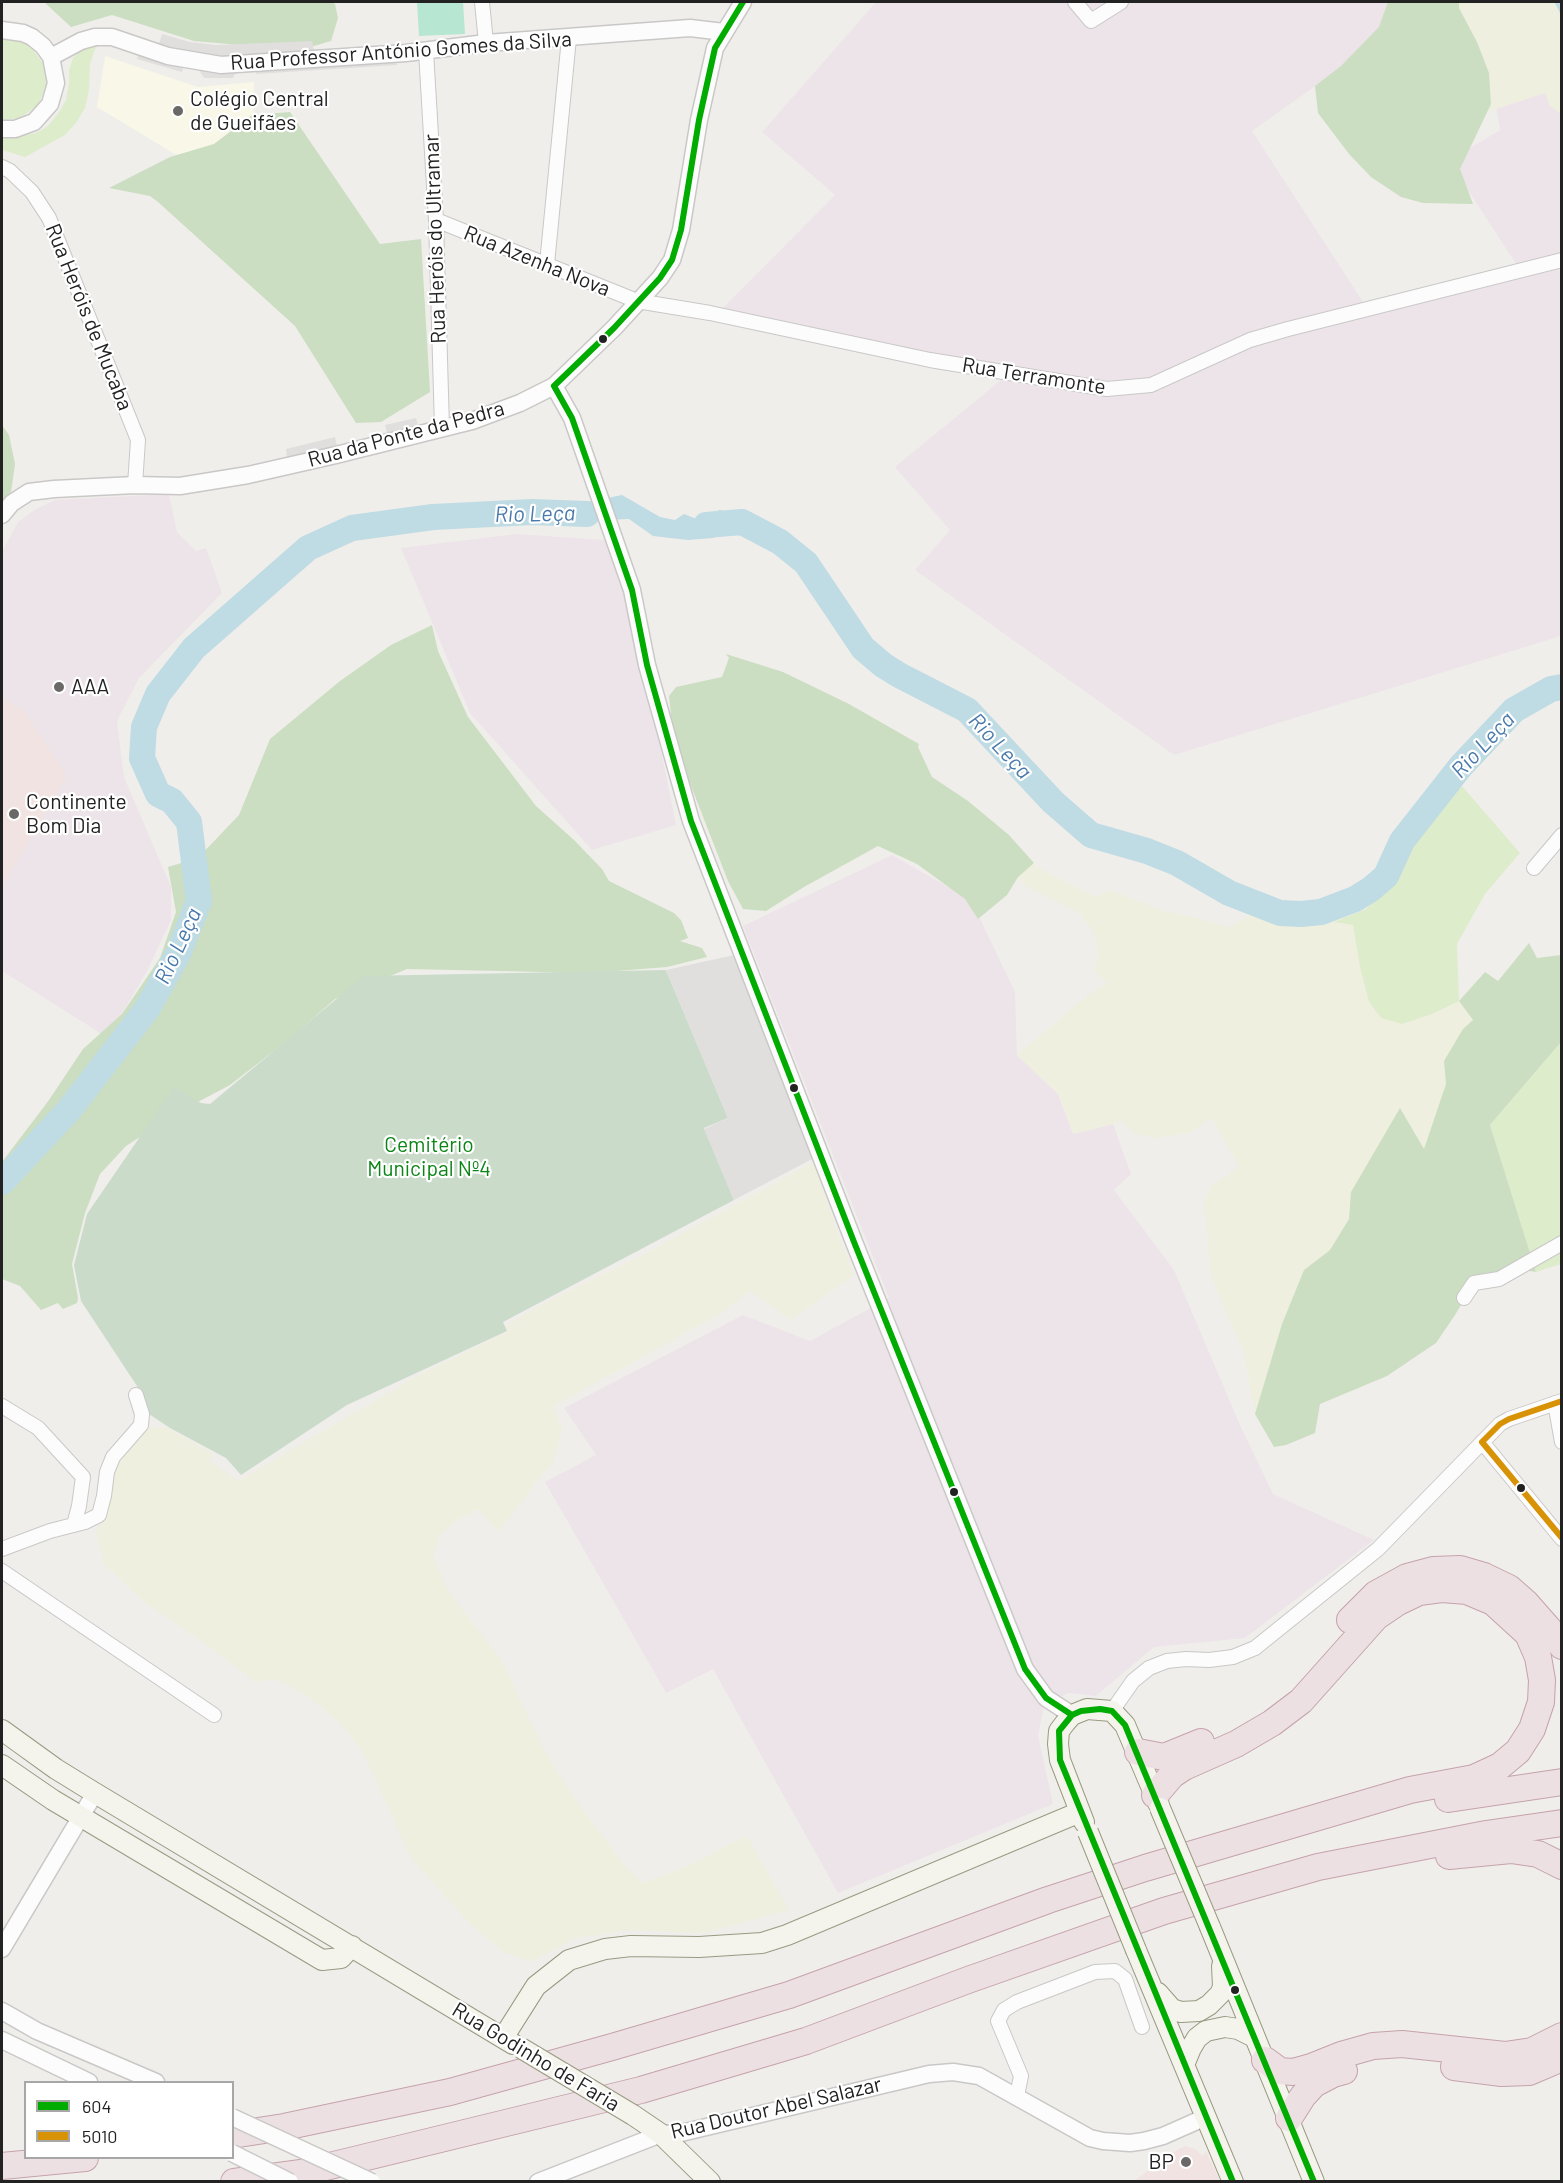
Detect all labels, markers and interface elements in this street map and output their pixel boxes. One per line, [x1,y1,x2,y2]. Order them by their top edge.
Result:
street label: Rua Professor António Gomes da Silva [229,26,573,76]
place label: Colégio Central de Gueifães [190,86,328,136]
marker: Colégio Central de Gueifães [171,104,185,118]
street label: Rua Heróis do Ultramar [419,134,451,344]
street label: Rua Heróis de Mucaba [40,220,138,414]
street label: Rua Azenha Nova [460,220,614,302]
unlabelled marker [597,333,609,345]
street label: Rua Terramonte [960,352,1108,400]
street label: Rua da Ponte da Pedra [305,396,507,472]
water label: Rio Leça [494,500,576,528]
place label: AAA [71,674,109,700]
marker: AAA [52,680,66,694]
water label: Rio Leça [1446,707,1520,783]
water label: Rio Leça [963,708,1037,784]
place label: Continente Bom Dia [26,789,127,839]
marker: Continente Bom Dia [7,807,21,821]
water label: Rio Leça [149,904,207,988]
unlabelled marker [788,1082,800,1094]
park label: Cemitério Municipal Nº4 [367,1132,491,1182]
unlabelled marker [1515,1482,1527,1494]
unlabelled marker [948,1486,960,1498]
unlabelled marker [1229,1984,1241,1996]
street label: Rua Godinho de Faria [448,1997,624,2117]
street label: Rua Doutor Abel Salazar [668,2071,884,2145]
legend [24,2081,234,2159]
text: 604 [82,2095,111,2117]
text: 5010 [82,2125,117,2147]
place label: BP [1148,2149,1174,2175]
marker: BP [1179,2155,1193,2169]

